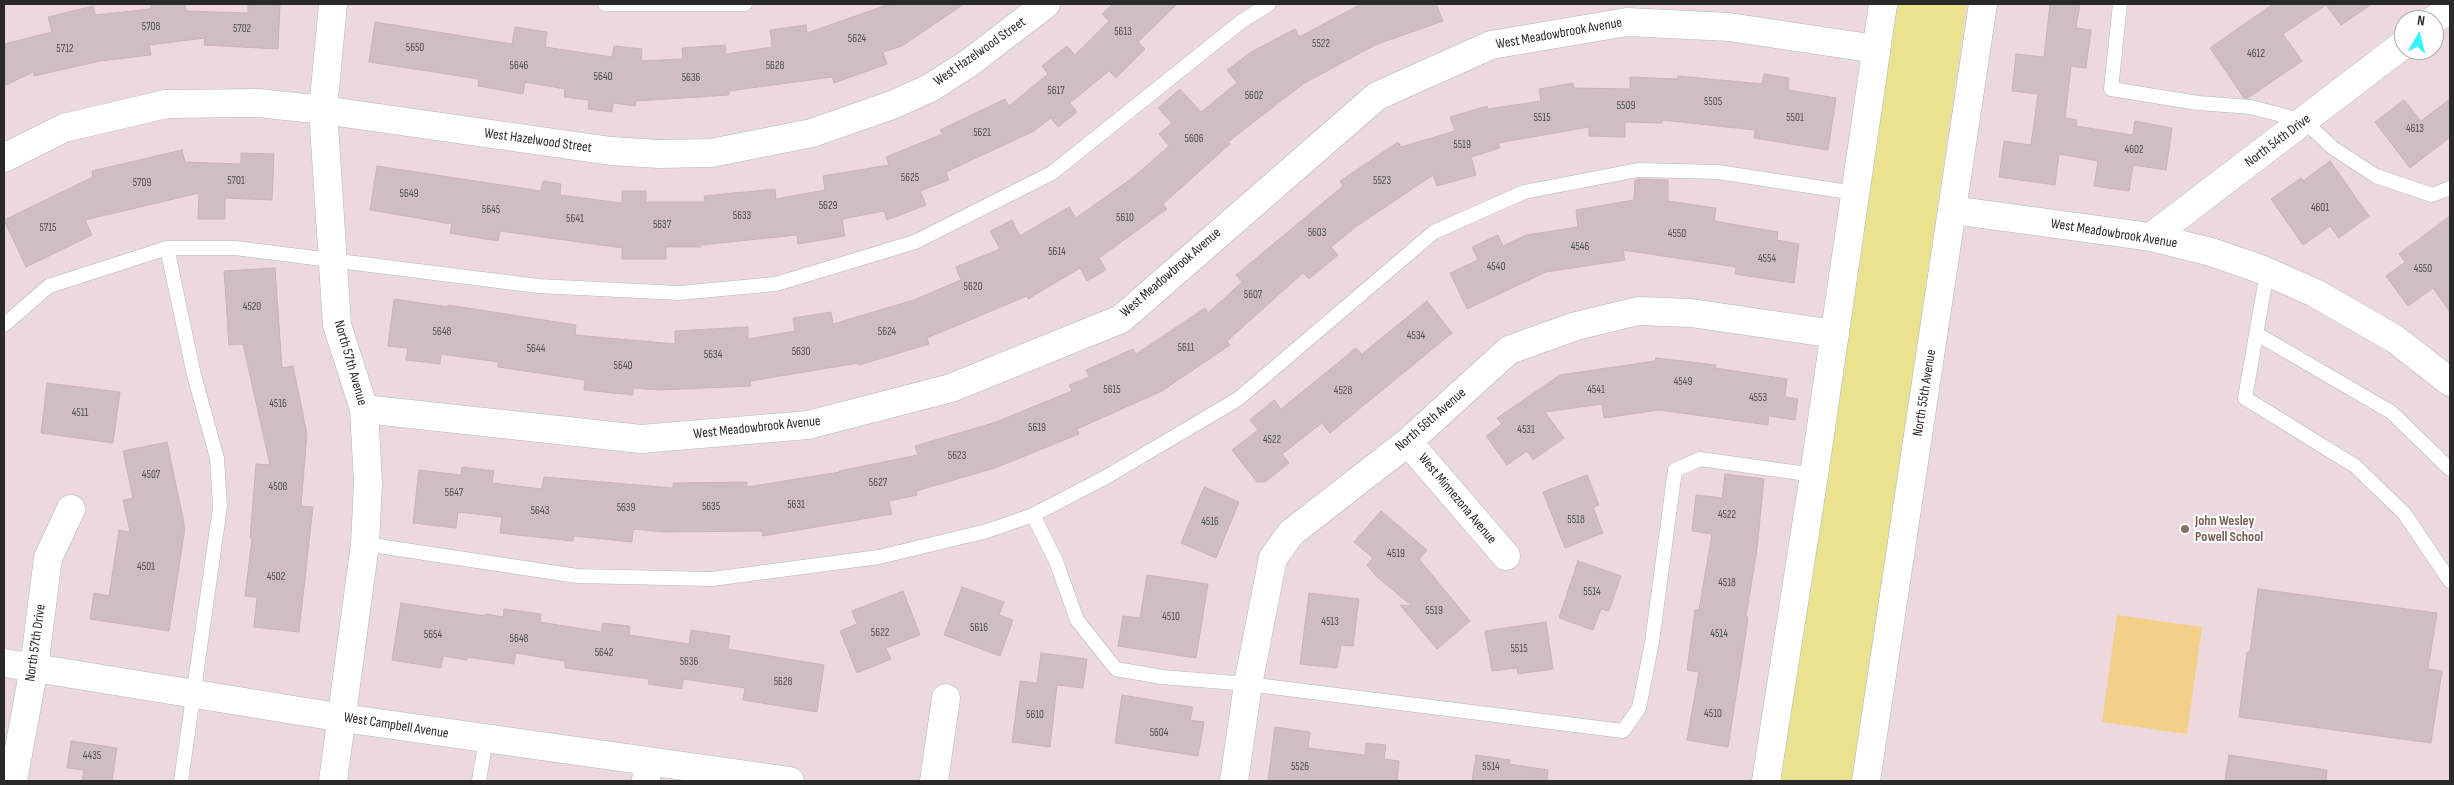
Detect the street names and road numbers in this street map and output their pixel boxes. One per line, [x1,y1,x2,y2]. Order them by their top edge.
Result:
street label: West Hazelwood Street [931,14,1029,90]
street label: West Meadowbrook Avenue [1495,15,1623,53]
street label: North 54th Drive [2242,111,2314,171]
street label: West Hazelwood Street [483,125,593,157]
street label: West Meadowbrook Avenue [2050,216,2178,252]
street label: West Meadowbrook Avenue [1117,225,1225,321]
street label: North 57th Avenue [330,319,370,407]
street label: North 55th Avenue [1910,348,1940,438]
street label: North 56th Avenue [1392,385,1470,455]
street label: West Meadowbrook Avenue [693,413,821,443]
street label: West Minnezona Avenue [1414,450,1500,548]
street label: North 57th Drive [22,603,50,683]
street label: West Campbell Avenue [342,709,450,743]

